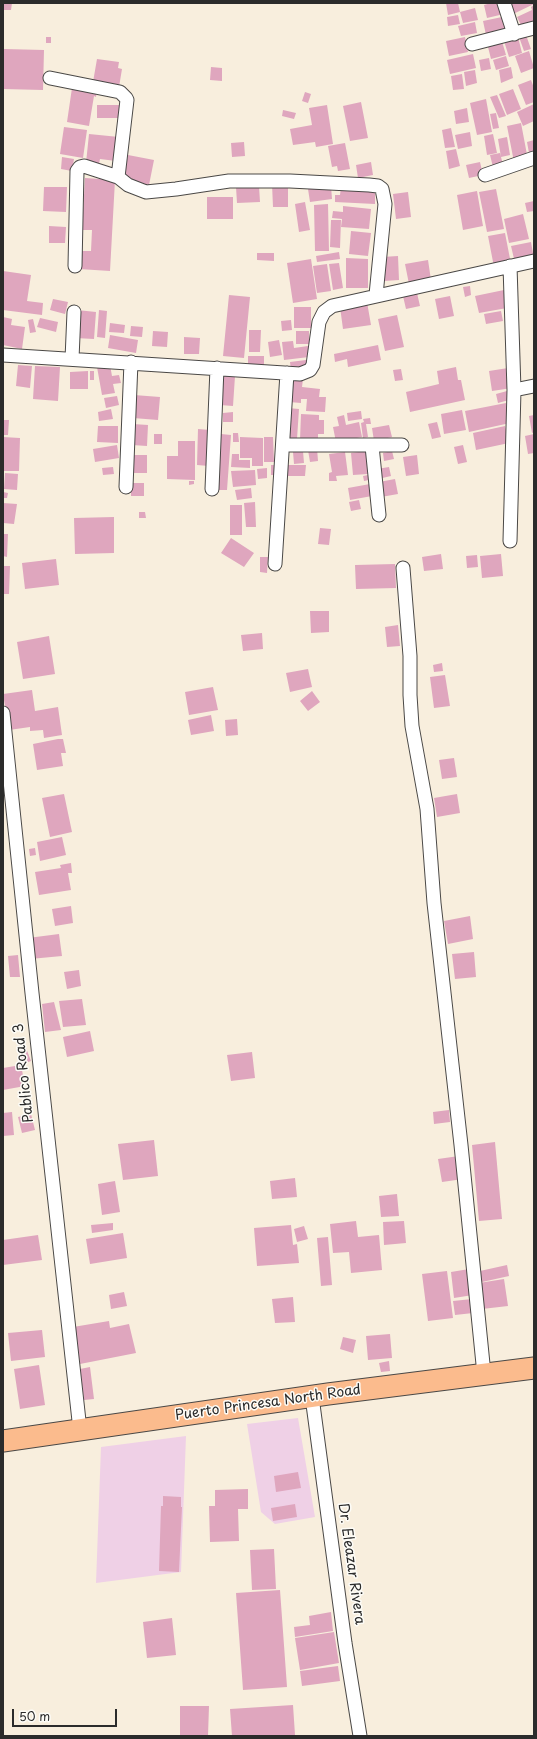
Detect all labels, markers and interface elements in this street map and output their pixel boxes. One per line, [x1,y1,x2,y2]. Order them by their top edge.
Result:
street label: Pablico Road 3 [10,1023,38,1123]
street label: Puerto Princesa North Road [174,1382,362,1424]
street label: Dr. Eleazar Rivera [334,1502,368,1626]
scale bar [14,1701,119,1727]
text: 50 m [19,1707,50,1725]

